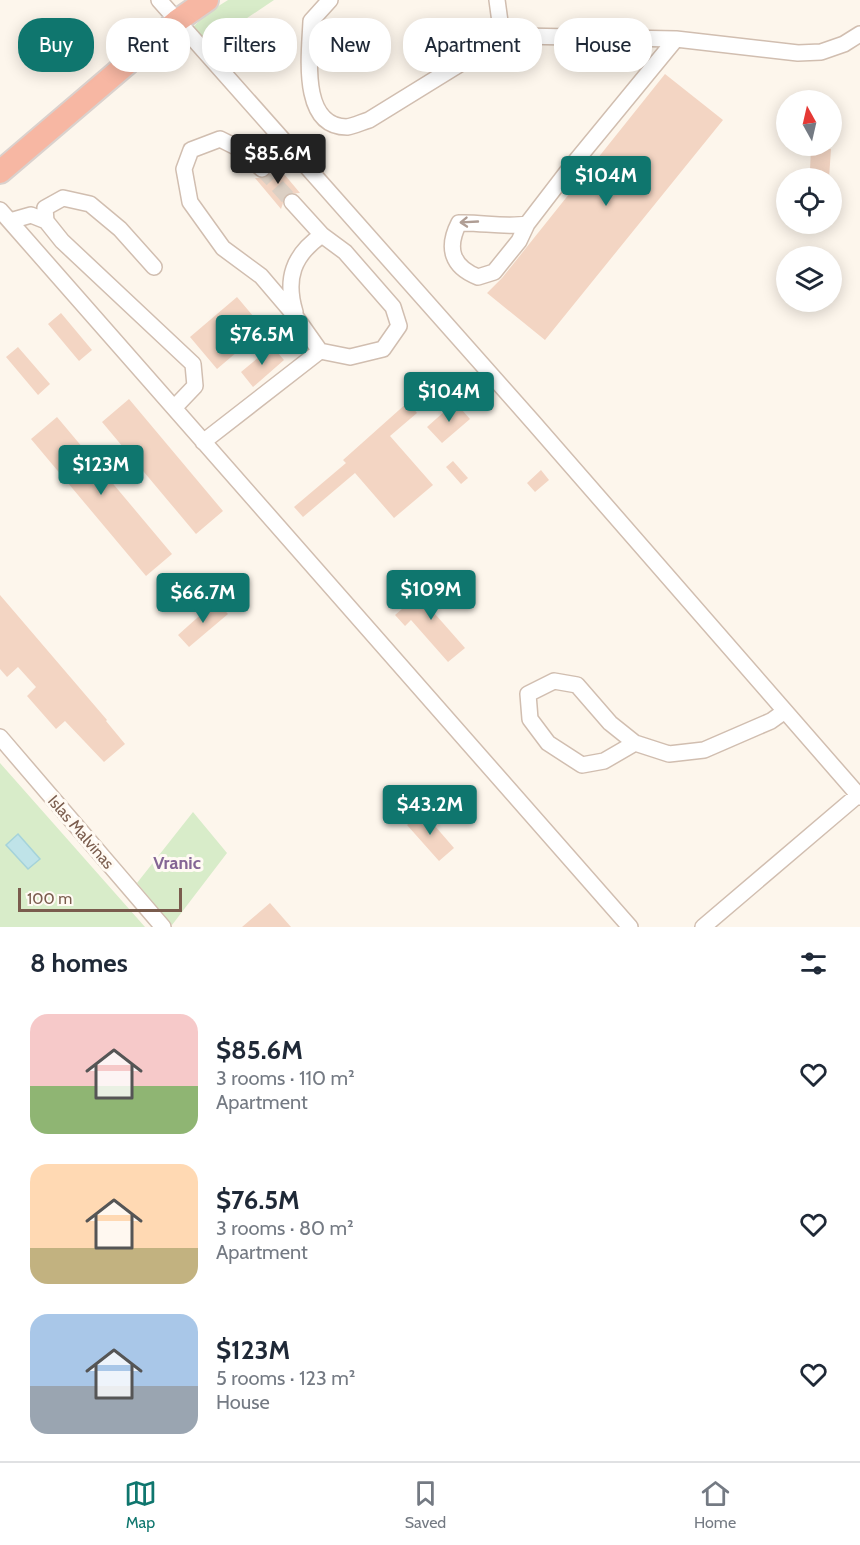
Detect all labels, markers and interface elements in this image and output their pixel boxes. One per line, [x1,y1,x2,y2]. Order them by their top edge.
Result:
chip: Buy [18,18,94,72]
chip: Rent [106,18,190,72]
chip: Filters [202,18,297,72]
chip: New [309,18,391,72]
chip: Apartment [403,18,542,72]
chip: House [554,18,652,72]
north arrow [776,90,842,156]
map controls [776,90,842,312]
pin: $85.6M [229,134,327,185]
text: $85.6M [245,141,311,165]
pin: $104M [564,156,648,207]
text: $104M [575,163,637,187]
button: locate [776,168,842,234]
one-way arrow [460,217,480,228]
button: layers [776,246,842,312]
pin: $76.5M [213,315,311,366]
text: $76.5M [230,322,294,346]
pin: $104M [407,372,491,423]
text: $104M [418,379,480,403]
pin: $123M [59,445,143,496]
text: $123M [73,452,130,476]
pin: $109M [389,570,473,621]
pin: $66.7M [154,573,252,624]
text: $109M [401,577,461,601]
text: $66.7M [171,580,235,604]
pin: $43.2M [381,785,479,836]
street label: Islas Malvinas [44,791,118,873]
text: $43.2M [397,792,463,816]
district label: Vranic [153,852,201,874]
scale bar [18,885,182,912]
text: 100 m [27,889,72,908]
text: 8 homes [30,947,128,979]
icon: filters [797,947,830,980]
text: $85.6M [216,1034,303,1066]
icon: home [78,1038,150,1110]
icon: heart [797,1058,830,1091]
text: 3 rooms · 110 m² [216,1066,355,1090]
text: Apartment [216,1090,308,1114]
text: $76.5M [216,1184,300,1216]
icon: home [78,1188,150,1260]
icon: heart [797,1208,830,1241]
text: 3 rooms · 80 m² [216,1216,354,1240]
text: Apartment [216,1240,308,1264]
text: $123M [216,1334,290,1366]
icon: home [78,1338,150,1410]
icon: heart [797,1358,830,1391]
text: 5 rooms · 123 m² [216,1366,355,1390]
text: House [216,1390,270,1414]
tab: Map [124,1477,157,1532]
tab: Saved [405,1477,446,1532]
tab: Home [694,1477,736,1532]

